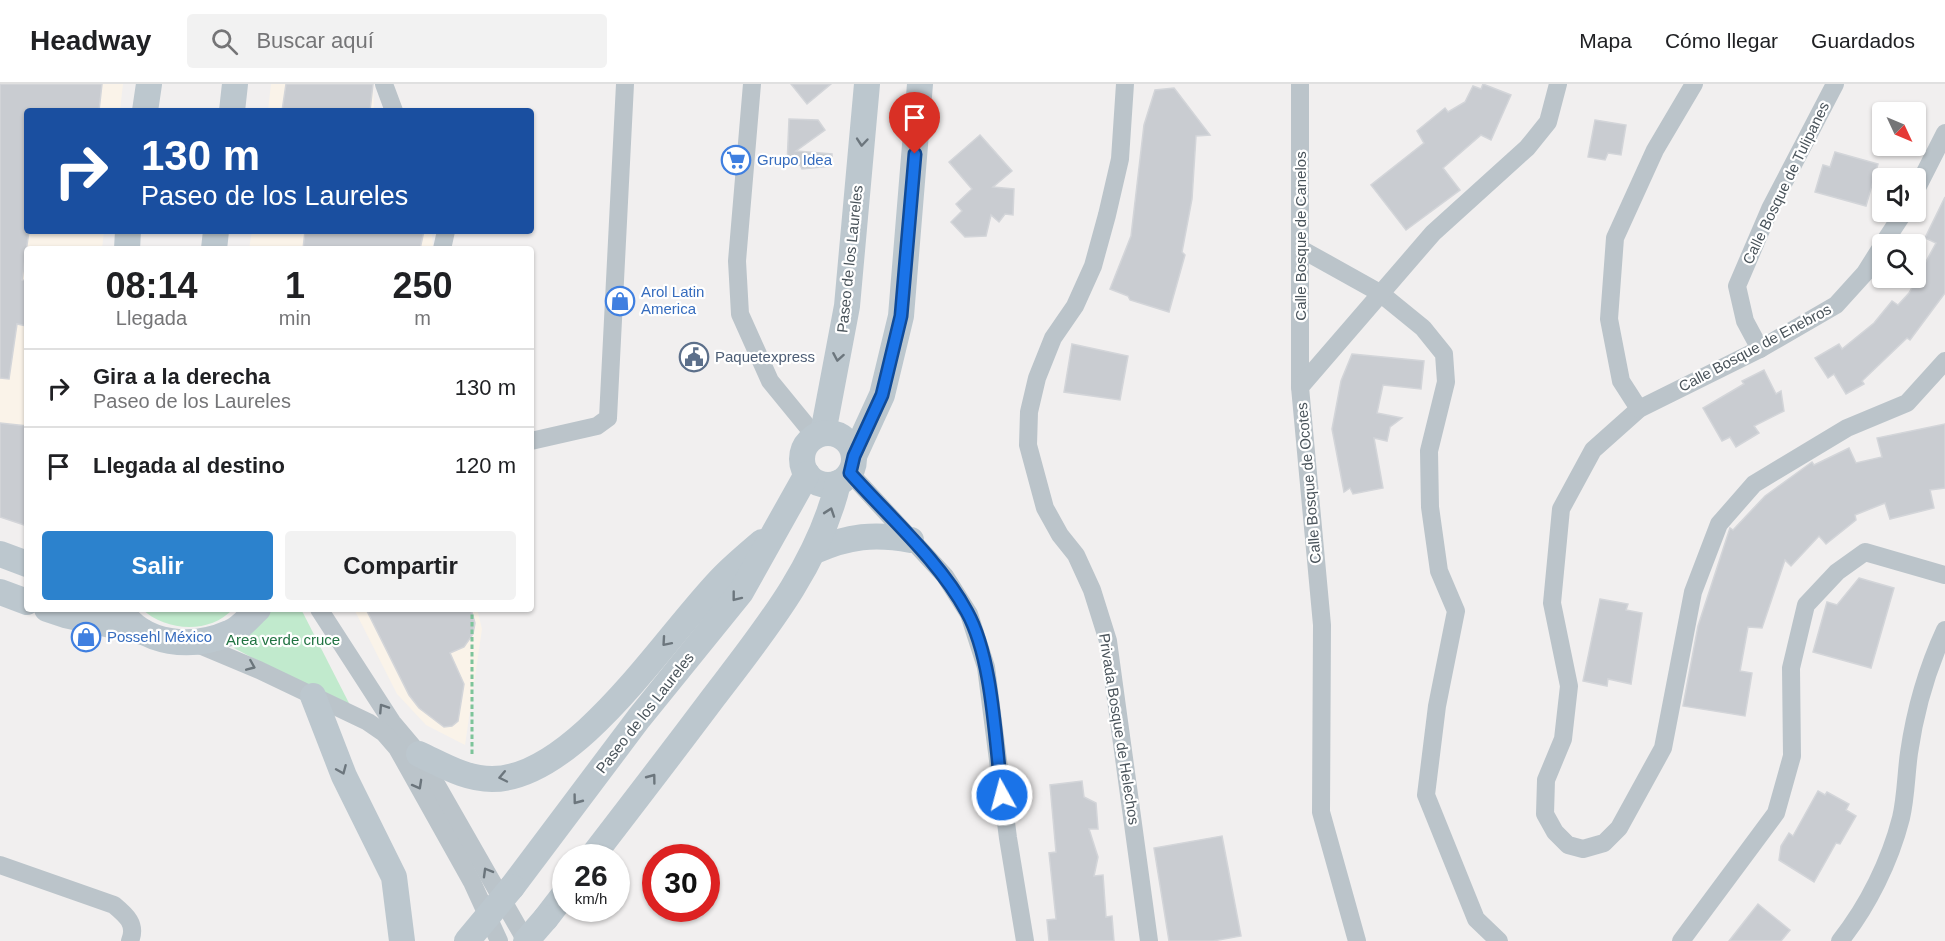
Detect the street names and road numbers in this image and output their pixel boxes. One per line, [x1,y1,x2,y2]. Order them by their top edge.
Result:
street label: Calle Bosque de Tulipanes [1739,99,1832,267]
street label: Calle Bosque de Canelos [1292,151,1309,321]
street label: Paseo de los Laureles [833,184,866,334]
street label: Calle Bosque de Enebros [1676,300,1834,395]
street label: Calle Bosque de Ocotes [1293,402,1324,564]
street label: Privada Bosque de Helechos [1096,632,1143,826]
street label: Paseo de los Laureles [592,649,697,776]

